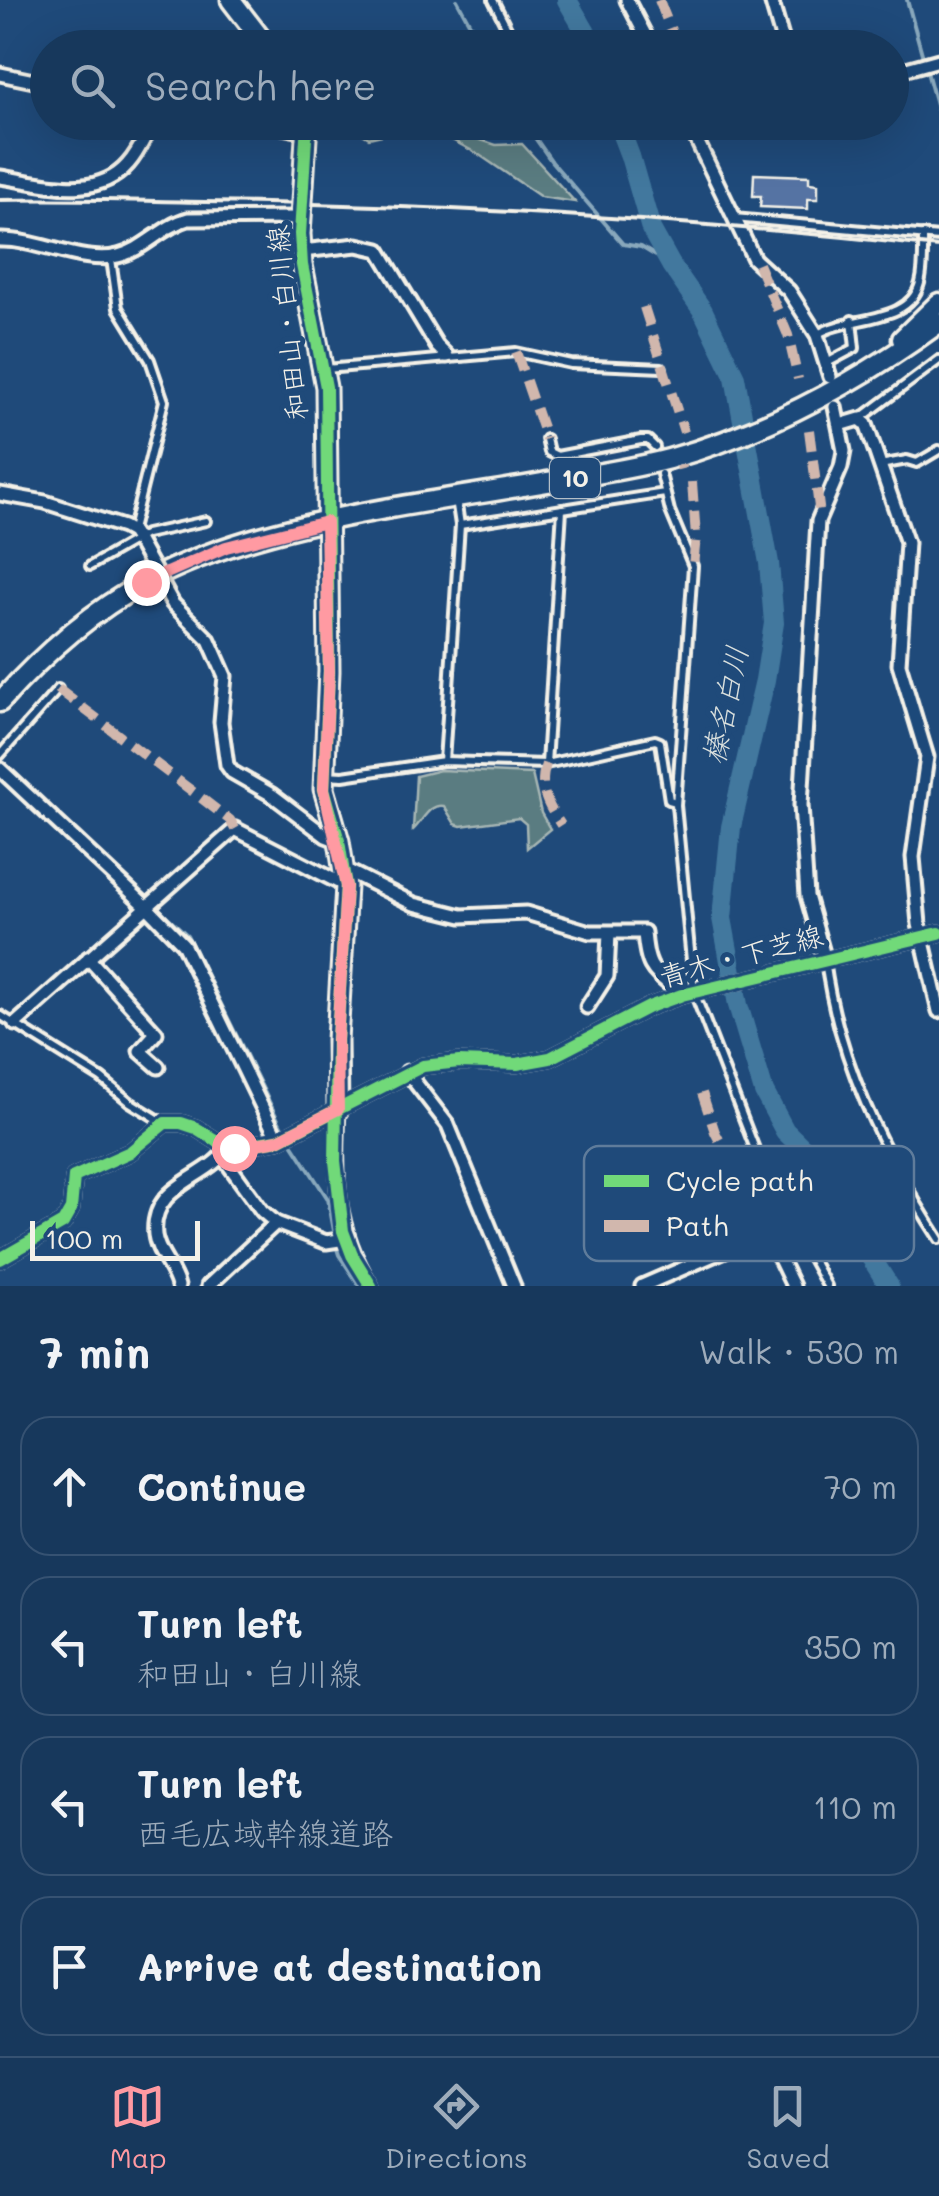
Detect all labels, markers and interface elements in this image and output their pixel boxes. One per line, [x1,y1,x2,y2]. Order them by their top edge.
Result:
search box [30,30,909,140]
icon: search [65,58,120,113]
text: Search here [145,60,376,110]
street label: 和田山・白川線 [258,224,314,422]
road number: 10 [550,458,600,498]
route end [124,560,170,606]
water label: 榛名白川 [692,642,756,767]
street label: 青木・下芝線 [655,916,827,994]
route start [212,1126,258,1172]
legend [584,1146,914,1261]
text: Cycle path [666,1162,813,1198]
text: Path [666,1207,729,1243]
scale bar [30,1216,200,1260]
text: 100 m [45,1220,123,1256]
text: 7 min [40,1324,150,1379]
text: Walk · 530 m [699,1330,899,1372]
icon: ahead [42,1459,97,1514]
text: Continue [137,1461,306,1511]
text: 70 m [824,1465,897,1507]
text: Turn left [137,1598,303,1648]
icon: left [42,1619,97,1674]
text: 350 m [804,1625,897,1667]
text: 和田山・白川線 [137,1651,361,1693]
text: Turn left [137,1758,303,1808]
icon: left [42,1779,97,1834]
text: 110 m [813,1785,897,1827]
text: 西毛広域幹線道路 [137,1811,393,1853]
icon: arrive [42,1939,97,1994]
text: Arrive at destination [137,1941,542,1991]
tab: Map [109,2079,166,2175]
tab: Directions [385,2079,528,2175]
tab: Saved [746,2079,830,2175]

